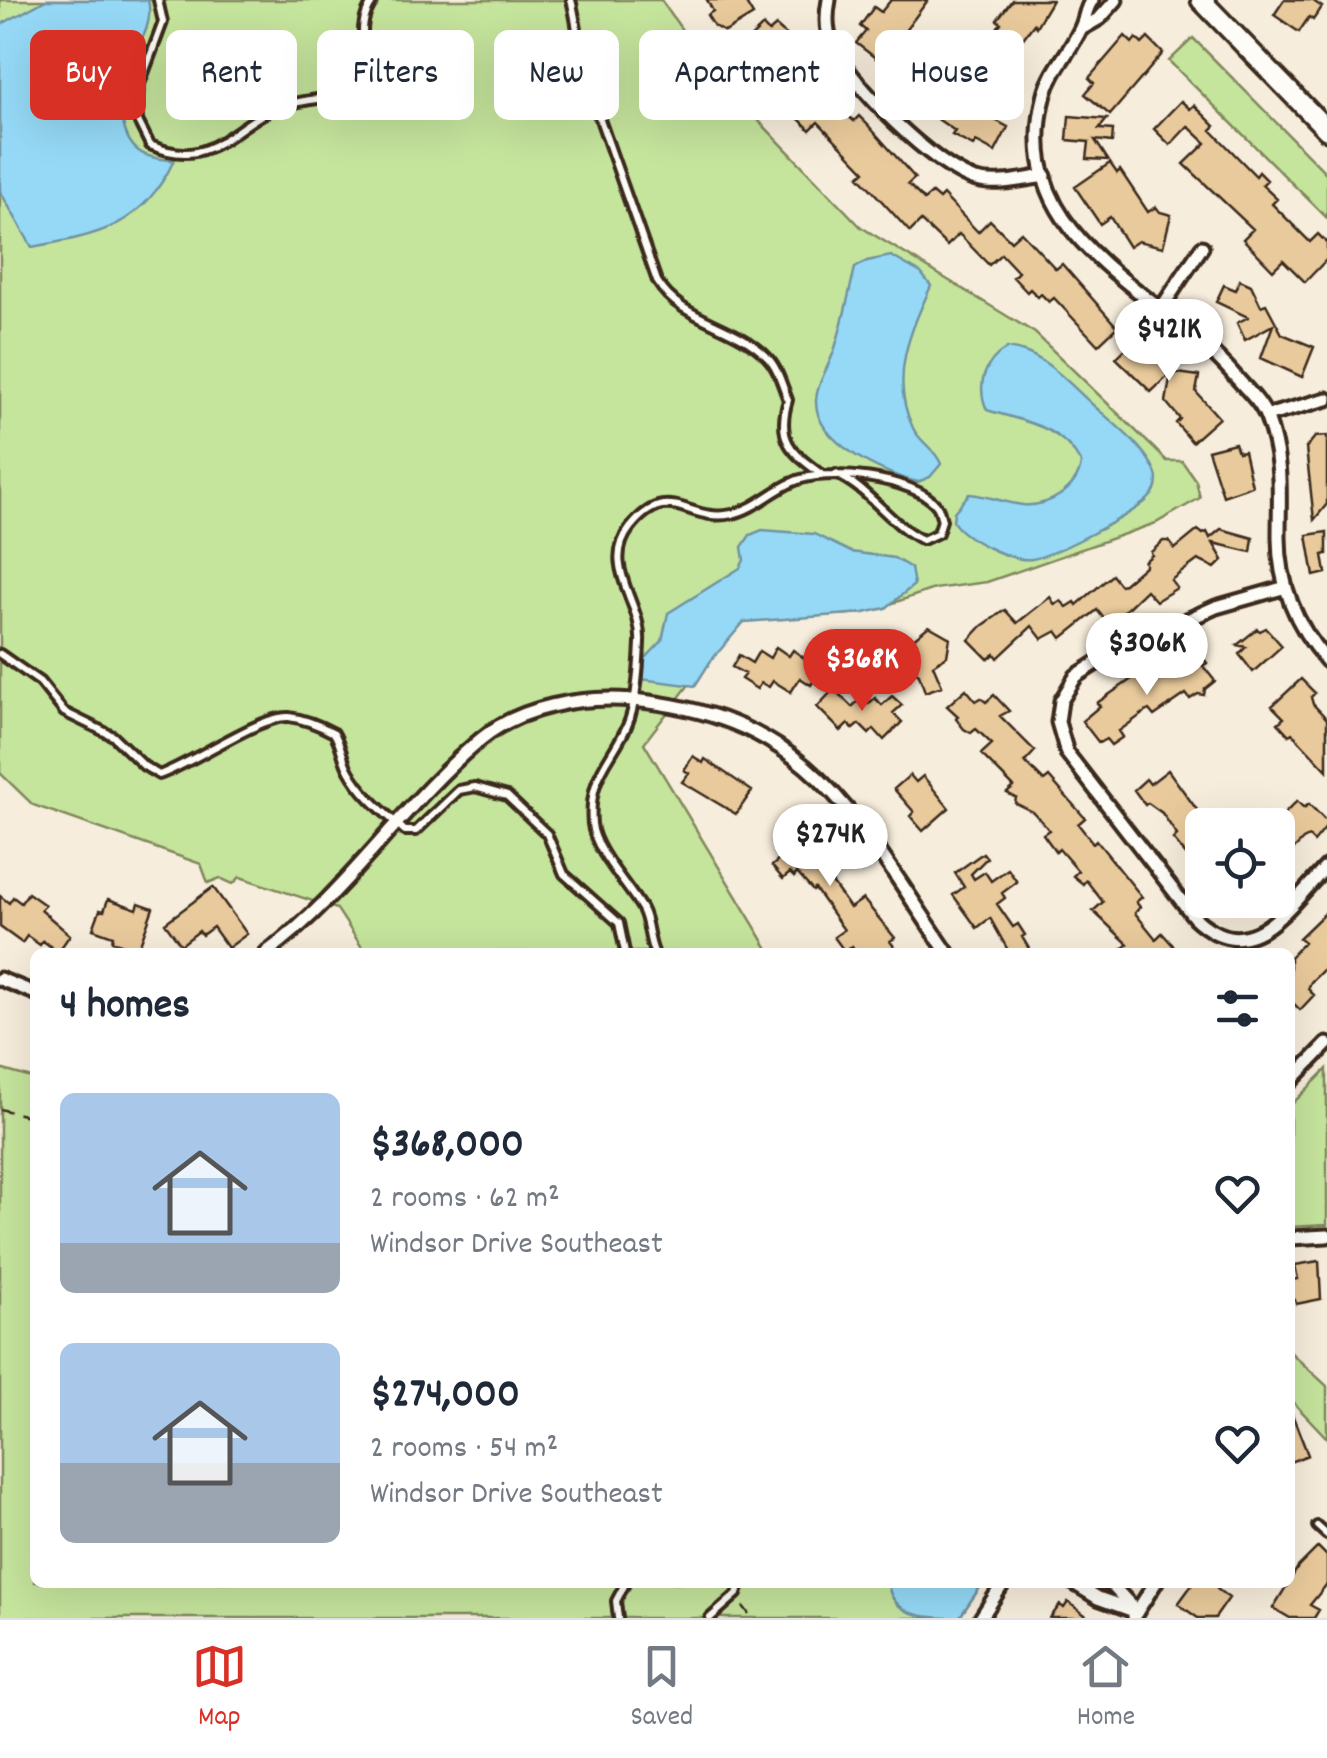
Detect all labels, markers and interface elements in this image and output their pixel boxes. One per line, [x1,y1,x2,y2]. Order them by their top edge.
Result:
chip: Buy [30,30,146,120]
chip: Rent [166,30,297,120]
chip: Filters [317,30,474,120]
chip: New [494,30,619,120]
chip: Apartment [639,30,855,120]
chip: House [875,30,1024,120]
pin: $421K [1099,299,1239,384]
text: $421K [1136,308,1202,354]
pin: $306K [1077,613,1217,698]
text: $306K [1108,622,1186,668]
pin: $368K [792,629,932,714]
text: $368K [825,638,899,684]
pin: $274K [760,804,900,889]
map controls [1185,808,1295,918]
button: locate [1185,808,1295,918]
text: $274K [795,813,865,859]
text: 4 homes [60,978,190,1038]
icon: filters [1210,981,1265,1036]
text: $368,000 [370,1117,524,1177]
icon: home [140,1133,260,1253]
icon: heart [1210,1166,1265,1221]
text: 2 rooms · 62 m² [370,1177,560,1223]
text: Windsor Drive Southeast [370,1223,663,1269]
text: $274,000 [370,1367,520,1427]
icon: home [140,1383,260,1503]
icon: heart [1210,1416,1265,1471]
text: 2 rooms · 54 m² [370,1427,558,1473]
text: Windsor Drive Southeast [370,1473,663,1519]
tab: Map [192,1639,247,1739]
tab: Saved [631,1639,693,1739]
tab: Home [1077,1639,1135,1739]

